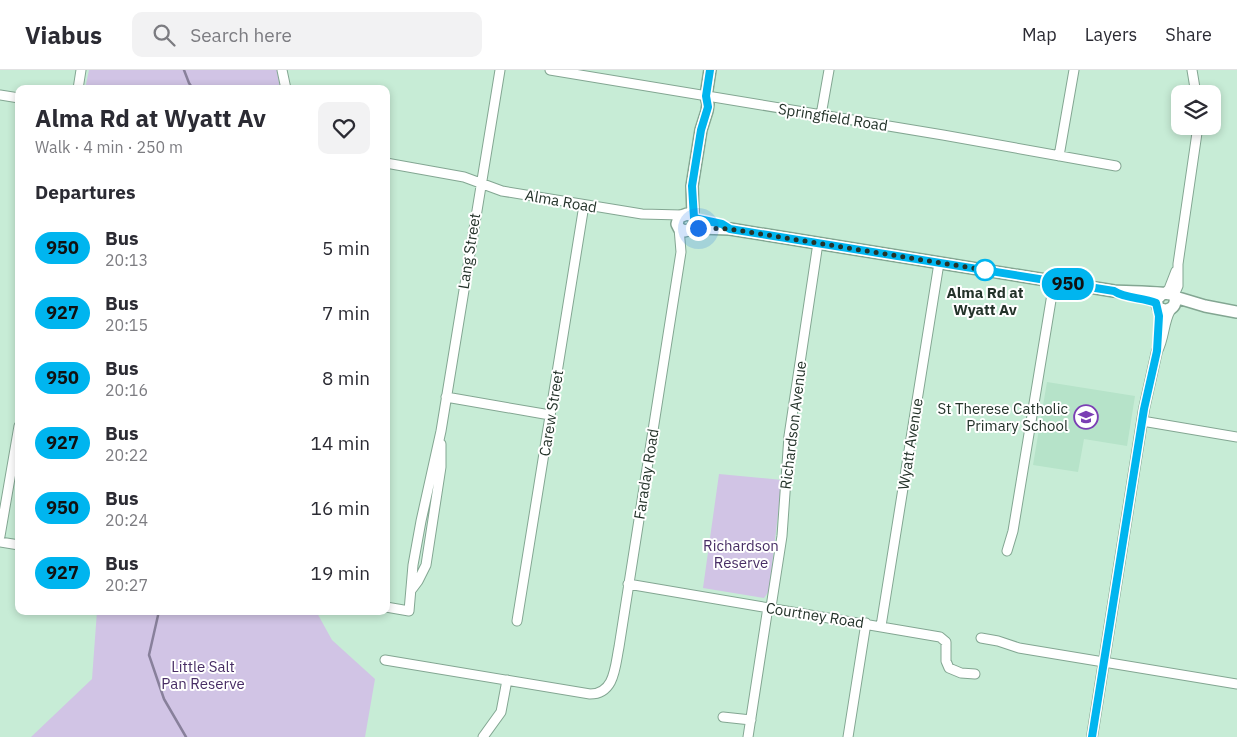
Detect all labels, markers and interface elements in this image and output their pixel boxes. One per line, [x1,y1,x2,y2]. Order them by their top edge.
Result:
search box [132,12,482,57]
text: Viabus [25,19,102,51]
icon: search [150,21,178,49]
text: Search here [190,23,292,47]
text: Map [1022,23,1057,46]
text: Layers [1085,23,1137,46]
text: Share [1165,23,1212,46]
map controls [1171,85,1221,135]
button: layers [1171,85,1221,135]
street label: Springfield Road [777,99,889,135]
text: Alma Rd at Wyatt Av [35,102,266,134]
button: heart [318,102,370,154]
text: Walk · 4 min · 250 m [35,137,183,157]
text: Departures [35,180,135,204]
street label: Alma Road [523,185,599,217]
street label: Lang Street [454,212,484,290]
your location [686,216,711,241]
text: Bus [105,226,139,250]
text: 950 [46,236,79,259]
text: 5 min [322,236,370,260]
text: 20:13 [105,250,148,270]
marker: Alma Rd at Wyatt Av [974,259,996,281]
line badge: 950 [1039,268,1097,300]
text: 950 [1052,272,1084,295]
place label: Alma Rd at Wyatt Av [946,283,1024,319]
text: Bus [105,291,139,315]
text: 927 [46,301,79,324]
text: 7 min [322,301,370,325]
text: 20:15 [105,315,148,335]
text: Bus [105,356,139,380]
street label: Richardson Avenue [776,360,810,490]
text: 950 [46,366,79,389]
text: 8 min [322,366,370,390]
street label: Carew Street [535,368,567,458]
text: 20:16 [105,380,148,400]
street label: Wyatt Avenue [893,397,927,491]
place label: St Therese Catholic Primary School [938,399,1068,435]
school or university icon: St Therese Catholic Primary School [1073,404,1099,430]
text: Bus [105,421,139,445]
street label: Faraday Road [629,427,663,521]
text: 927 [46,431,79,454]
text: 14 min [311,431,370,455]
text: 20:22 [105,445,148,465]
text: Bus [105,486,139,510]
text: 950 [46,496,79,519]
text: 16 min [311,496,370,520]
text: 20:24 [105,510,148,530]
park label: Richardson Reserve [703,536,779,572]
text: Bus [105,551,139,575]
text: 927 [46,561,79,584]
text: 19 min [311,561,370,585]
text: 20:27 [105,575,148,595]
street label: Courtney Road [764,598,866,632]
park label: Little Salt Pan Reserve [161,657,245,693]

